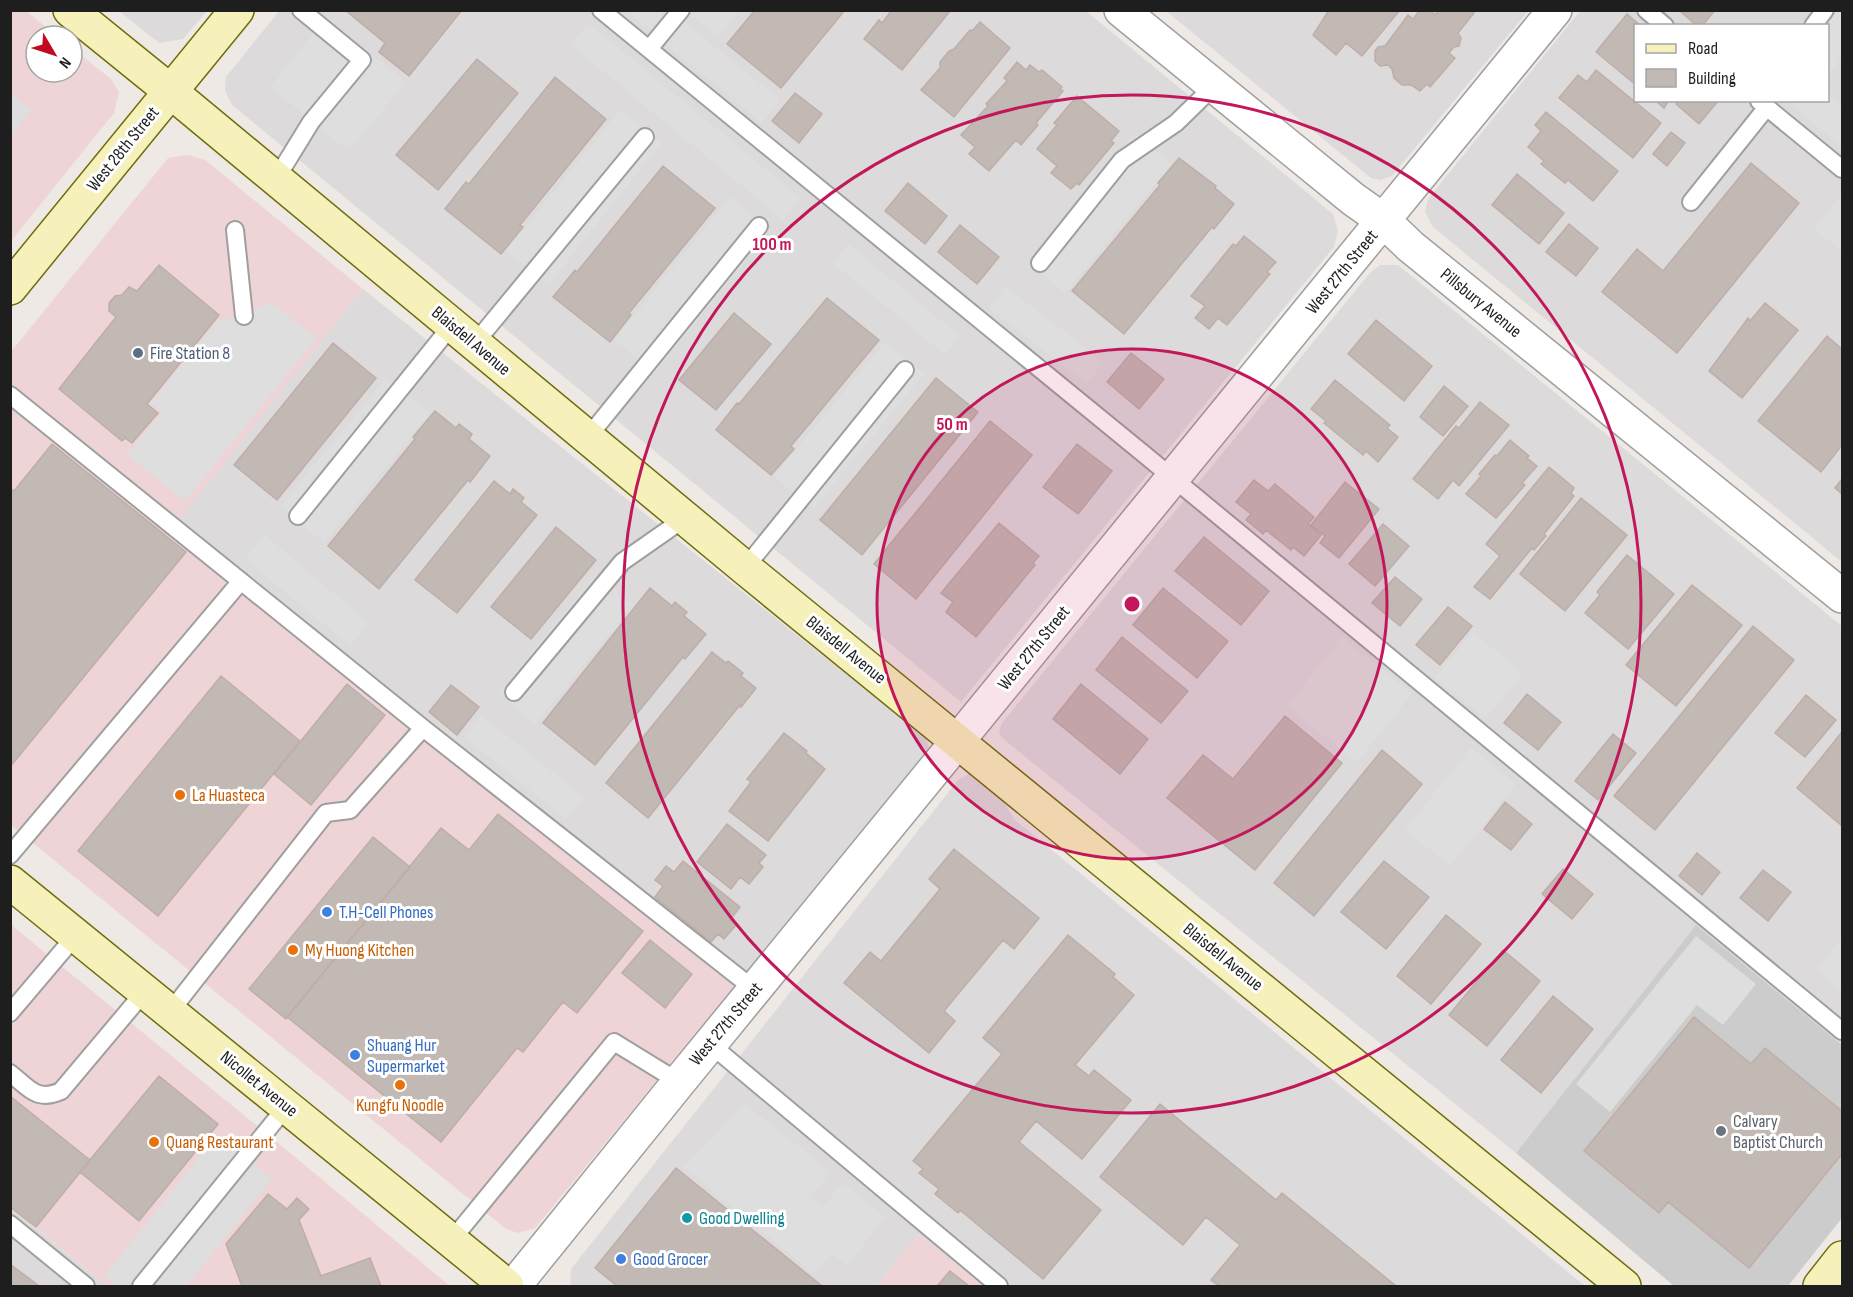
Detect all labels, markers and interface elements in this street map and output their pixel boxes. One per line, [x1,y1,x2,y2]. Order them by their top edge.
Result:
north arrow [24,24,84,84]
legend [1634,24,1829,102]
text: Road [1688,38,1718,59]
text: N [54,53,75,72]
text: Building [1688,68,1736,89]
street label: West 28th Street [82,102,164,196]
street label: West 27th Street [1302,225,1383,318]
text: 100 m [753,234,792,255]
street label: Pillsbury Avenue [1436,264,1526,342]
street label: Blaisdell Avenue [427,302,515,380]
place label: Fire Station 8 [150,343,230,364]
marker: Fire Station 8 [131,346,145,360]
text: 50 m [936,414,968,435]
centre of rings [1122,594,1142,614]
street label: West 27th Street [994,601,1075,694]
street label: Blaisdell Avenue [802,611,890,689]
place label: La Huasteca [192,785,265,806]
marker: La Huasteca [173,788,187,802]
place label: T.H-Cell Phones [339,902,434,923]
marker: T.H-Cell Phones [320,905,334,919]
street label: Blaisdell Avenue [1179,918,1267,996]
place label: My Huong Kitchen [305,940,414,961]
marker: My Huong Kitchen [286,943,300,957]
street label: West 27th Street [685,978,767,1070]
place label: Shuang Hur Supermarket [367,1035,446,1077]
street label: Nicollet Avenue [216,1046,302,1122]
marker: Shuang Hur Supermarket [348,1048,362,1062]
marker: Kungfu Noodle [393,1078,407,1092]
place label: Kungfu Noodle [356,1095,444,1116]
place label: Calvary Baptist Church [1733,1111,1823,1153]
marker: Calvary Baptist Church [1714,1124,1728,1138]
place label: Quang Restaurant [166,1132,274,1153]
marker: Quang Restaurant [147,1135,161,1149]
place label: Good Dwelling [699,1208,785,1229]
marker: Good Dwelling [680,1211,694,1225]
place label: Good Grocer [633,1249,708,1270]
marker: Good Grocer [614,1252,628,1266]

